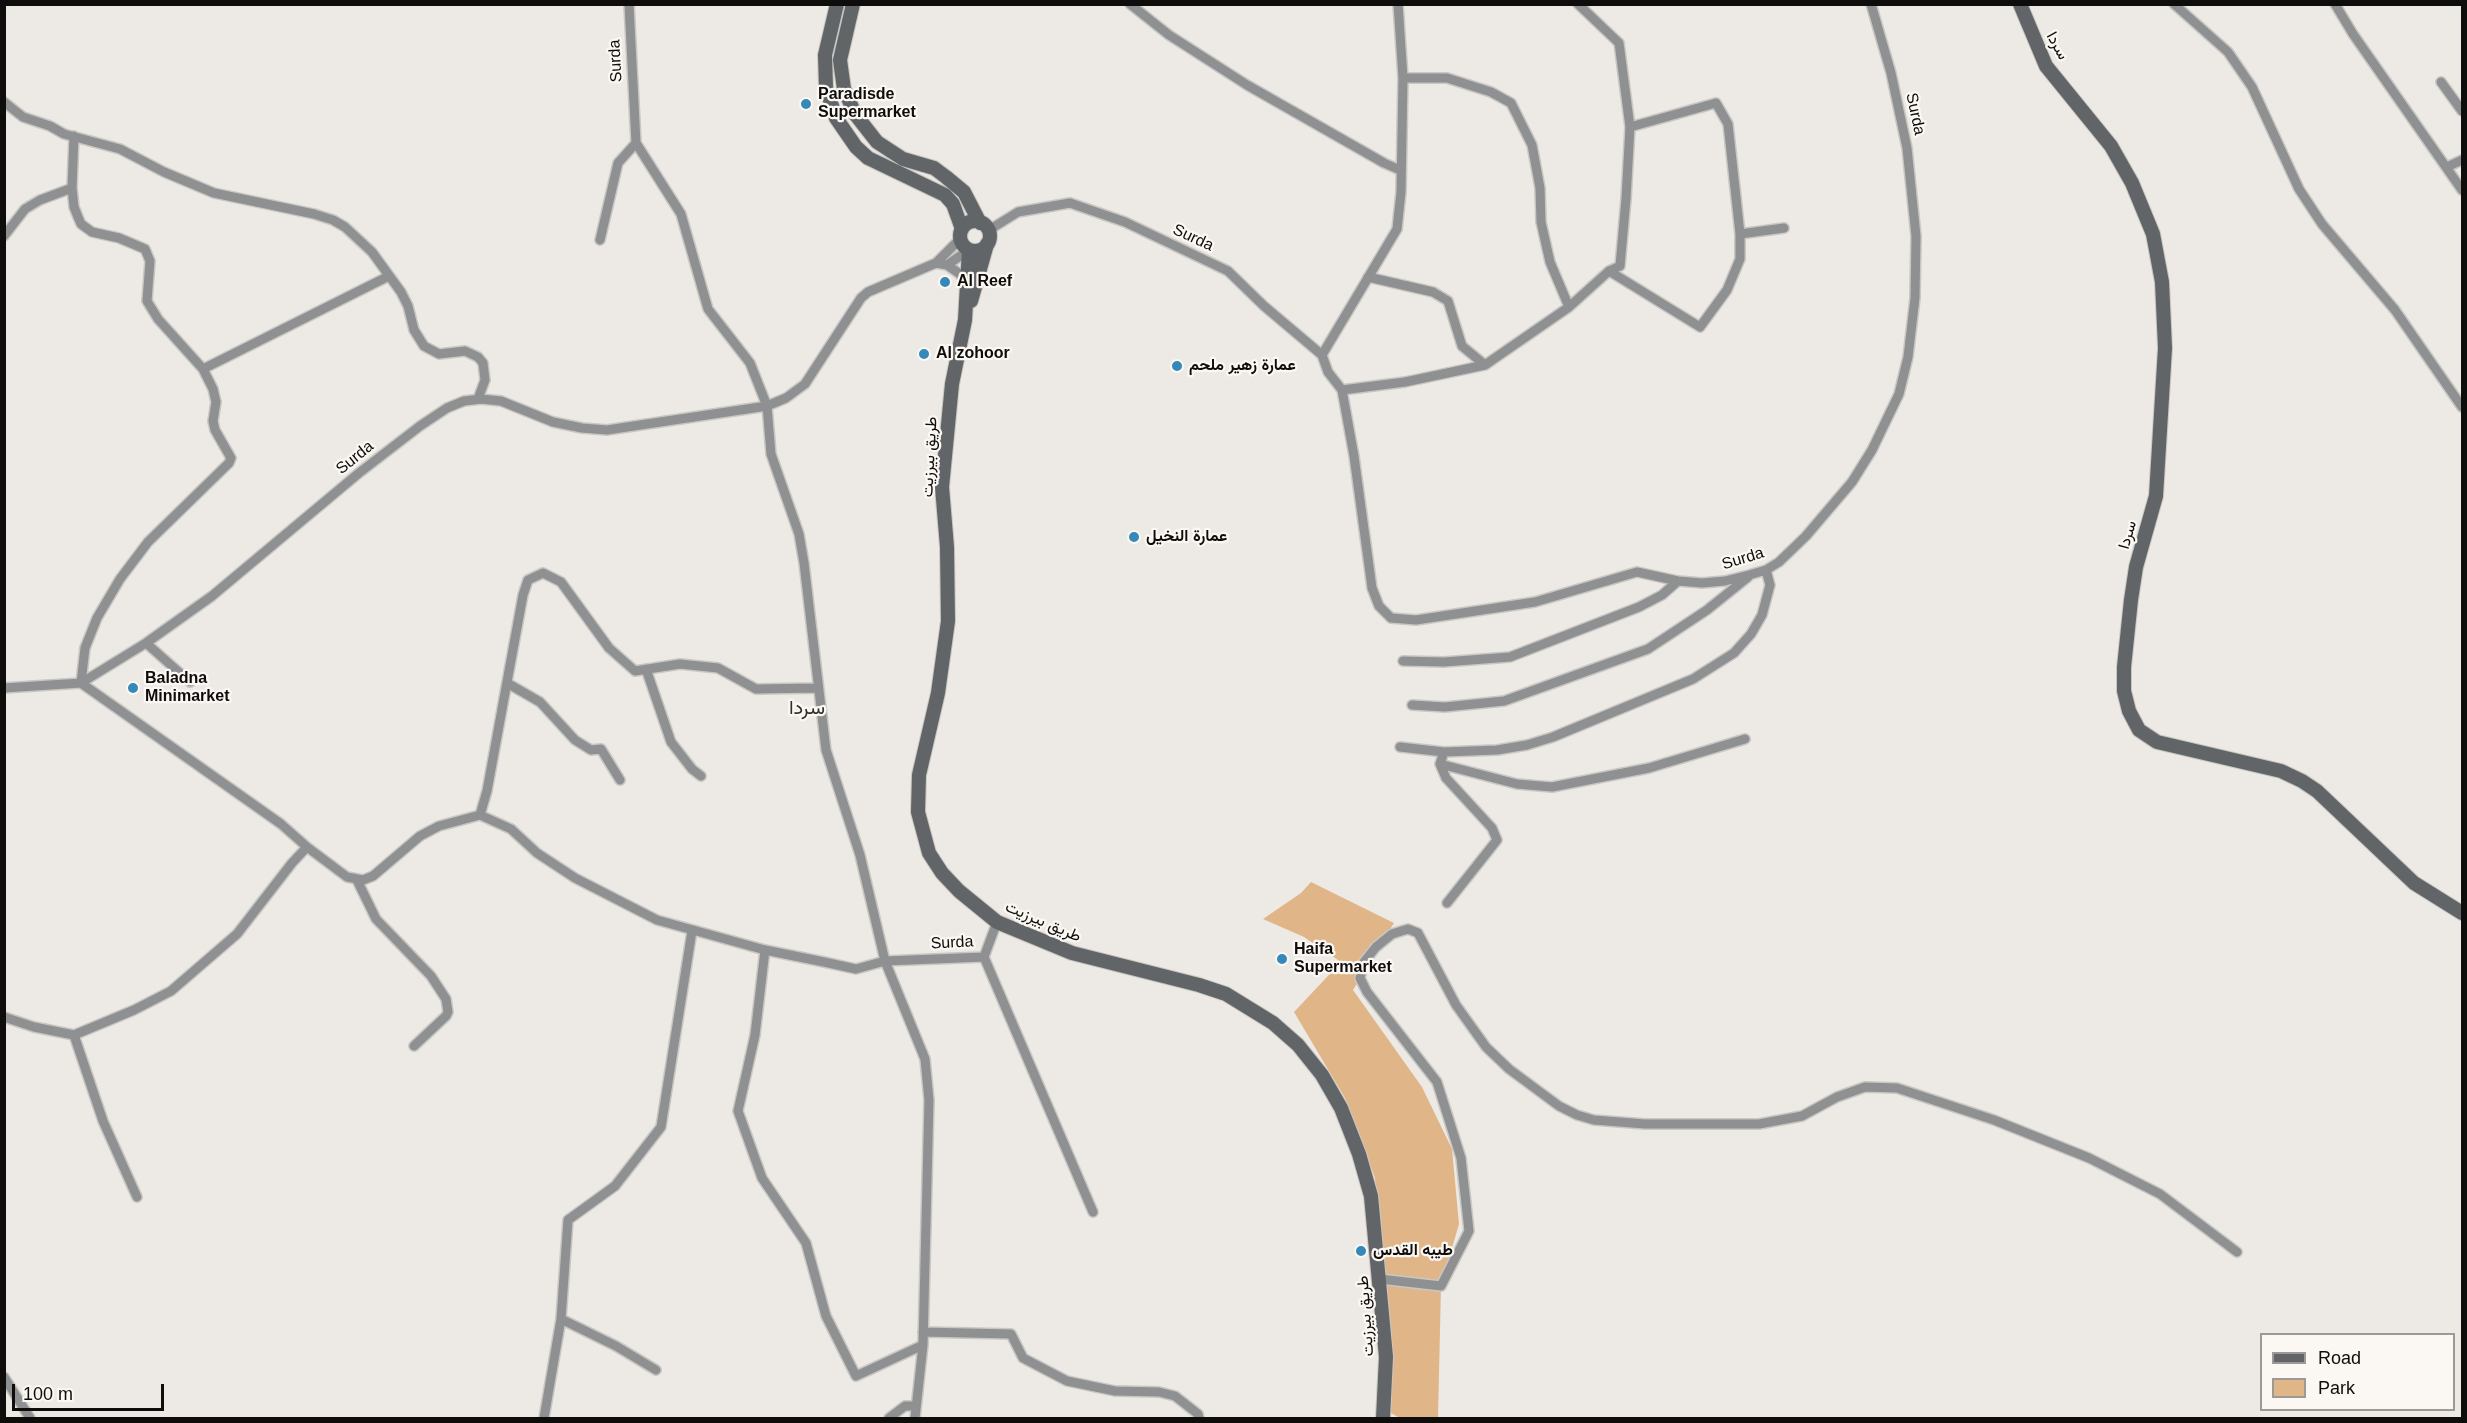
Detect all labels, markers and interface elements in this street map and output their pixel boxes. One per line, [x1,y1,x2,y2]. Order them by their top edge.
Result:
street label: سردا [2042,29,2072,63]
street label: Surda [605,39,627,83]
place label: Paradisde Supermarket [818,85,916,123]
street label: Surda [1901,91,1929,137]
marker: Paradisde Supermarket [799,97,813,111]
street label: Surda [1170,220,1216,256]
place label: Al Reef [957,272,1012,292]
marker: Al Reef [938,275,952,289]
place label: Al zohoor [936,344,1010,364]
marker: Al zohoor [917,347,931,361]
place label: عمارة زهير ملحم [1189,356,1296,376]
marker: عمارة زهير ملحم [1170,359,1184,373]
street label: طريق بيرزيت [918,416,942,498]
street label: Surda [332,437,378,479]
street label: سردا [2115,518,2141,552]
place label: عمارة النخيل [1146,527,1227,547]
marker: عمارة النخيل [1127,530,1141,544]
street label: Surda [1720,544,1766,574]
place label: Baladna Minimarket [145,669,229,707]
marker: Baladna Minimarket [126,681,140,695]
district label: سردا [789,696,825,720]
street label: طريق بيرزيت [1002,897,1084,947]
street label: Surda [930,932,974,954]
place label: Haifa Supermarket [1294,940,1392,978]
marker: Haifa Supermarket [1275,952,1289,966]
place label: طيبه القدس [1373,1241,1453,1261]
marker: طيبه القدس [1354,1244,1368,1258]
street label: طريق بيرزيت [1354,1275,1378,1357]
legend [2260,1333,2455,1411]
text: Road [2318,1348,2361,1368]
scale bar [15,1372,166,1410]
text: Park [2318,1378,2355,1398]
text: 100 m [23,1384,73,1404]

